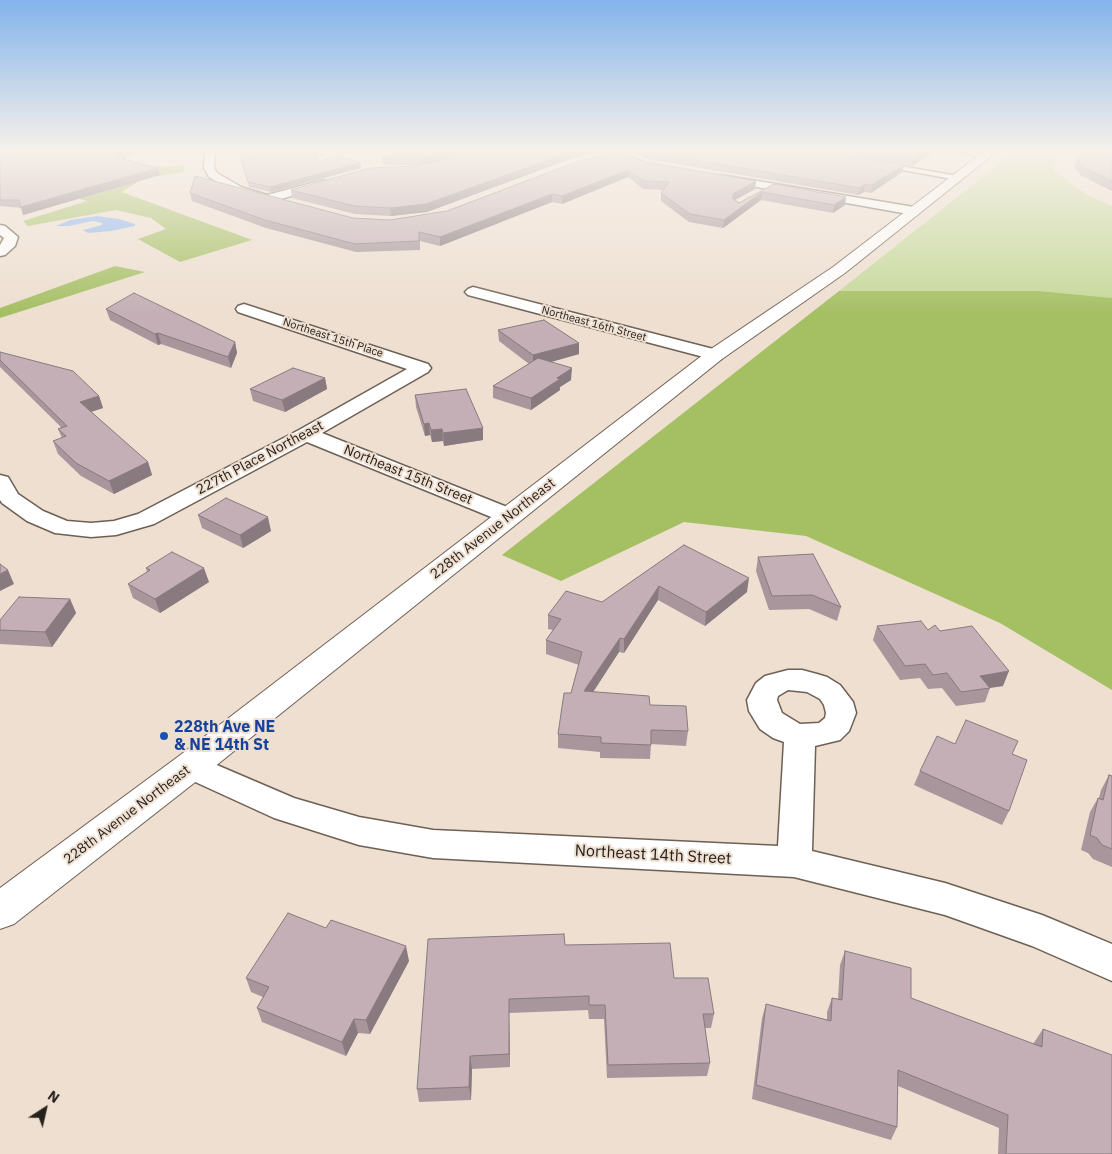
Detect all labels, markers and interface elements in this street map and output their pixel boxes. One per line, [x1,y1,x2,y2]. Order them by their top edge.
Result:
street label: Northeast 16th Street [540,304,648,344]
street label: Northeast 15th Place [281,316,385,360]
street label: 227th Place Northeast [194,417,326,499]
street label: Northeast 15th Street [341,442,475,508]
street label: 228th Avenue Northeast [427,475,559,583]
place label: 228th Ave NE & NE 14th St [174,717,275,755]
marker: 228th Ave NE & NE 14th St [158,730,170,742]
street label: 228th Avenue Northeast [60,762,194,868]
street label: Northeast 14th Street [574,841,732,869]
north arrow [20,1084,70,1134]
text: N [44,1086,63,1107]

